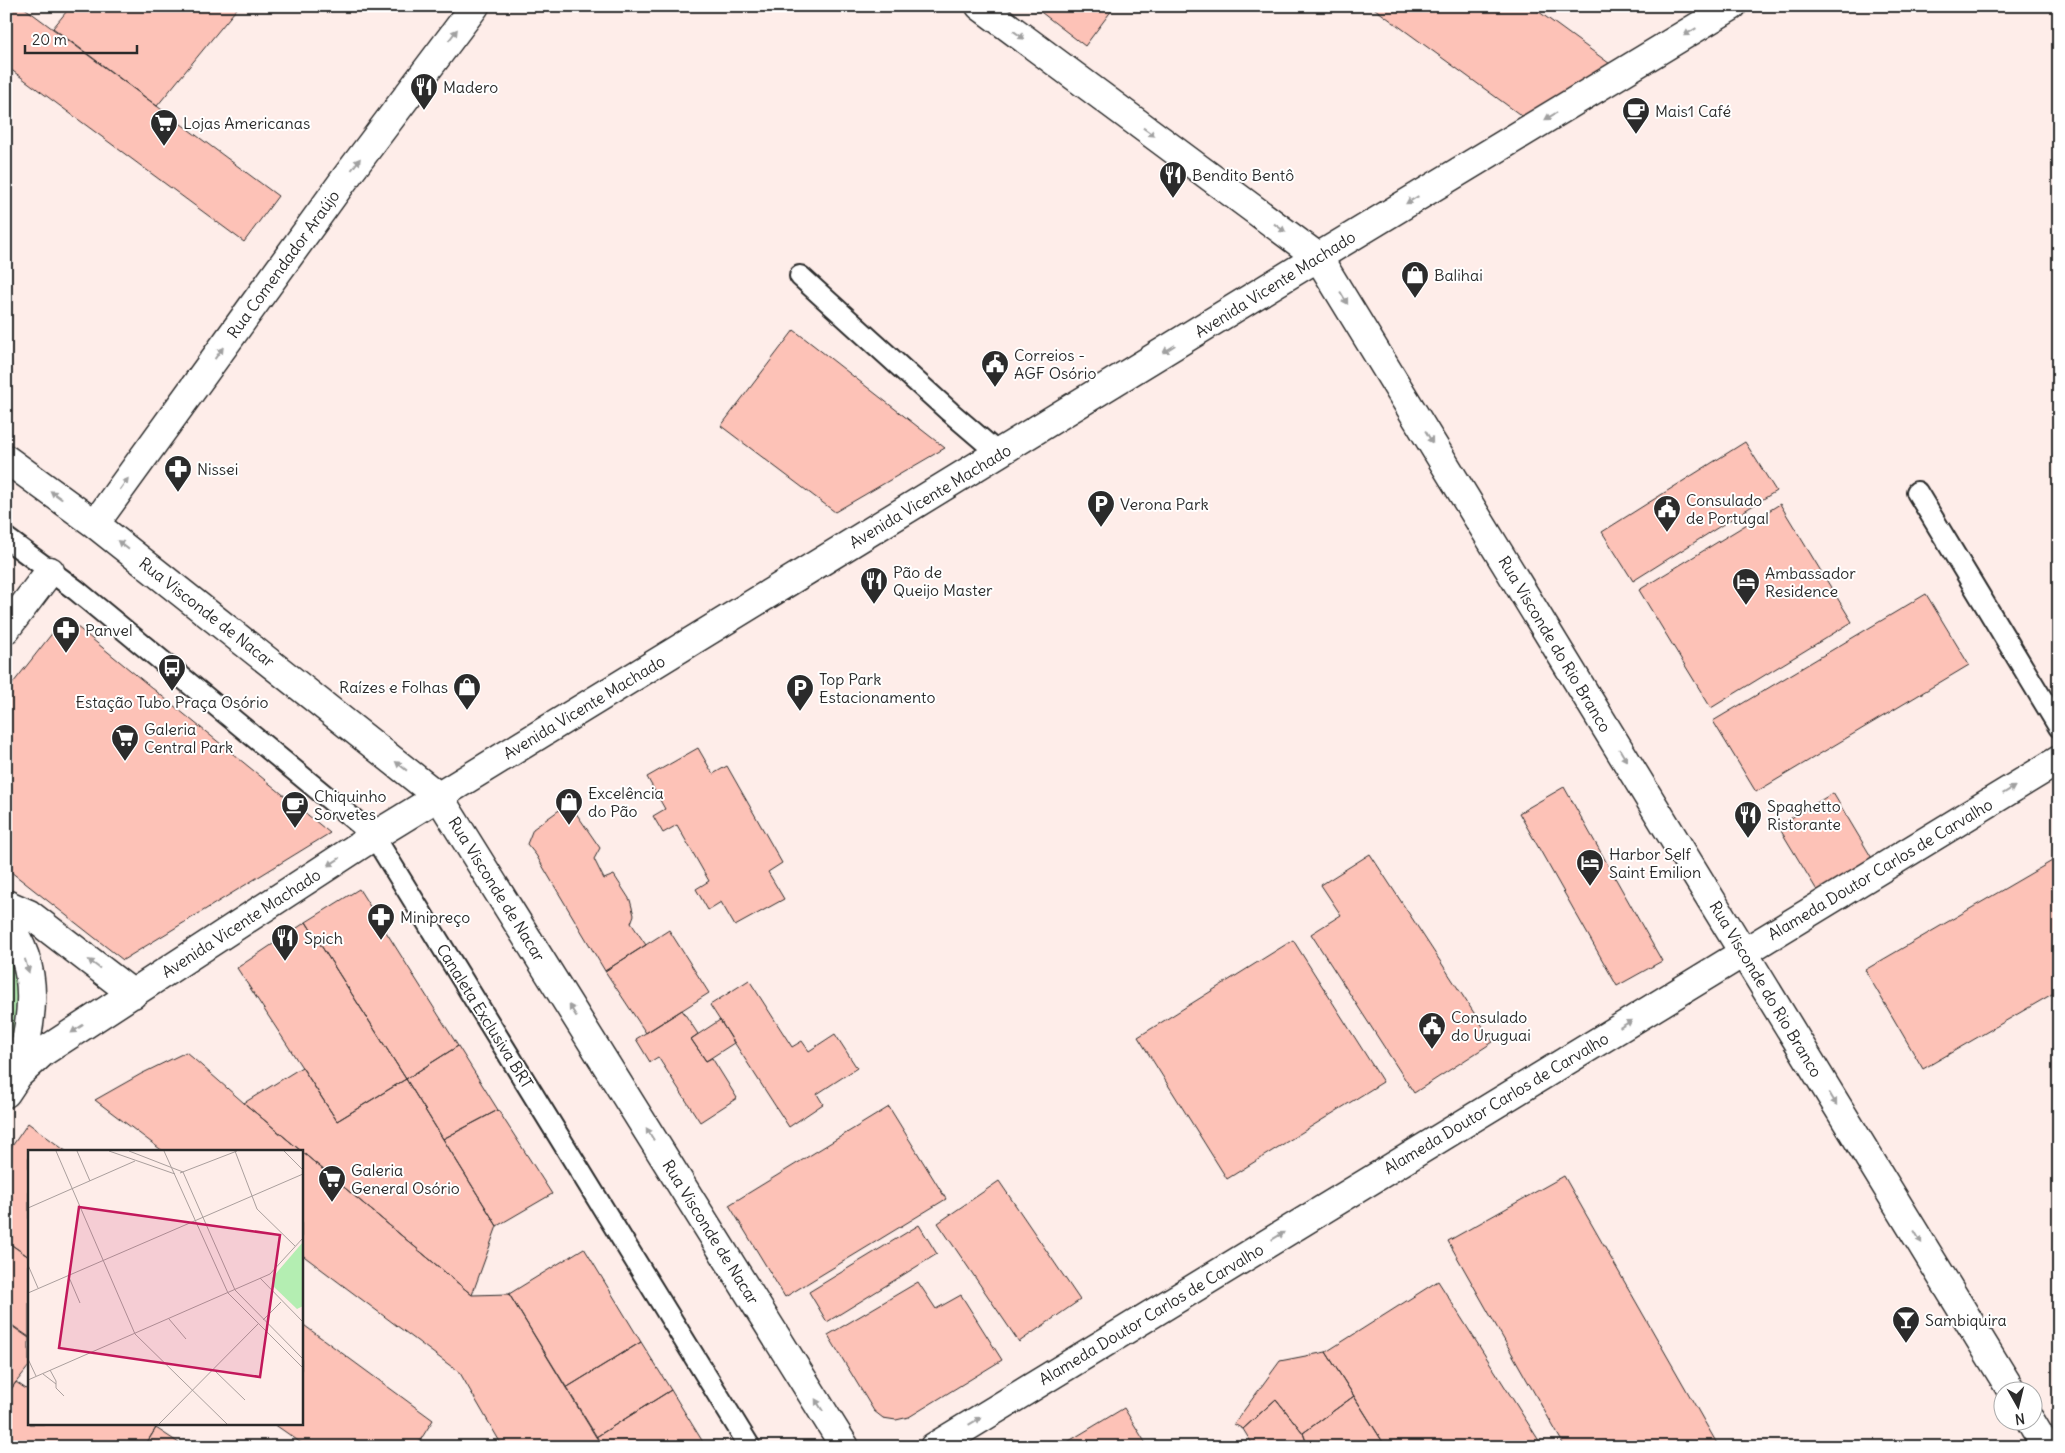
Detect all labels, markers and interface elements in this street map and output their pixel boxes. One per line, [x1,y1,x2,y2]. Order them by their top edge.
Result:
scale bar [25,22,138,54]
one-way arrow [1684,27,1697,36]
one-way arrow [448,29,459,42]
text: 20 m [32,30,67,49]
one-way arrow [1012,30,1026,40]
restaurant icon: Madero [409,72,439,111]
place label: Madero [443,77,498,97]
cafe icon: Mais1 Café [1621,96,1651,135]
place label: Mais1 Café [1655,101,1731,121]
supermarket icon: Lojas Americanas [149,108,179,147]
one-way arrow [1545,111,1558,121]
place label: Lojas Americanas [183,113,310,133]
one-way arrow [1142,127,1156,137]
one-way arrow [350,158,361,171]
restaurant icon: Bendito Bentô [1158,160,1188,199]
place label: Bendito Bentô [1192,165,1294,185]
street label: Rua Comendador Araújo [222,186,344,342]
one-way arrow [1406,195,1419,205]
one-way arrow [1273,223,1286,234]
street label: Avenida Vicente Machado [1191,226,1359,342]
shop icon: Balihai [1400,260,1430,299]
place label: Balihai [1434,265,1483,285]
one-way arrow [1339,292,1348,305]
one-way arrow [1163,344,1176,353]
place label: Correios - AGF Osório [1014,345,1096,383]
one-way arrow [214,346,224,359]
public building icon: Correios - AGF Osório [980,349,1010,388]
one-way arrow [1424,430,1433,443]
street label: Avenida Vicente Machado [845,440,1015,552]
pharmacy icon: Nissei [163,454,193,493]
place label: Nissei [197,459,238,479]
one-way arrow [119,477,129,491]
parking icon: Verona Park [1086,489,1116,528]
one-way arrow [49,490,63,500]
place label: Consulado de Portugal [1686,490,1769,528]
place label: Verona Park [1120,494,1209,514]
public building icon: Consulado de Portugal [1652,494,1682,533]
one-way arrow [117,540,130,551]
street label: Rua Visconde do Rio Branco [1494,552,1616,736]
street label: Rua Visconde de Nacar [135,553,279,671]
place label: Pão de Queijo Master [893,562,993,600]
place label: Ambassador Residence [1765,563,1856,601]
restaurant icon: Pão de Queijo Master [859,566,889,605]
hotel icon: Ambassador Residence [1731,567,1761,606]
pharmacy icon: Panvel [51,615,81,654]
place label: Panvel [85,620,132,640]
street label: Avenida Vicente Machado [499,651,669,763]
bus stop icon: Estação Tubo Praça Osório [157,653,187,692]
place label: Top Park Estacionamento [819,669,935,707]
shop icon: Raízes e Folhas [452,672,482,711]
parking icon: Top Park Estacionamento [785,673,815,712]
place label: Raízes e Folhas [339,677,448,697]
place label: Estação Tubo Praça Osório [76,692,268,712]
place label: Galeria Central Park [144,719,233,757]
supermarket icon: Galeria Central Park [110,723,140,762]
one-way arrow [1618,748,1627,761]
one-way arrow [395,761,408,772]
place label: Excelência do Pão [588,783,664,821]
one-way arrow [2003,785,2016,795]
place label: Chiquinho Sorvetes [314,786,387,824]
shop icon: Excelência do Pão [554,787,584,826]
cafe icon: Chiquinho Sorvetes [280,790,310,829]
street label: Alameda Doutor Carlos de Carvalho [1764,794,1996,944]
place label: Spaghetto Ristorante [1767,796,1841,834]
restaurant icon: Spaghetto Ristorante [1733,800,1763,839]
street label: Rua Visconde de Nacar [444,813,550,965]
place label: Harbor Self Saint Emilion [1609,844,1701,882]
hotel icon: Harbor Self Saint Emilion [1575,848,1605,887]
one-way arrow [327,858,340,867]
street label: Avenida Vicente Machado [158,864,324,982]
street label: Rua Visconde do Rio Branco [1705,897,1827,1081]
pharmacy icon: Minipreço [366,902,396,941]
place label: Minipreço [400,907,470,927]
restaurant icon: Spich [270,923,300,962]
place label: Spich [304,928,343,948]
street label: Canaleta Exclusiva BRT [432,940,538,1092]
one-way arrow [24,959,32,974]
one-way arrow [87,959,101,969]
one-way arrow [568,1004,577,1017]
place label: Consulado do Uruguai [1451,1007,1531,1045]
public building icon: Consulado do Uruguai [1417,1011,1447,1050]
one-way arrow [1620,1020,1633,1029]
one-way arrow [70,1024,83,1033]
street label: Alameda Doutor Carlos de Carvalho [1380,1028,1612,1178]
one-way arrow [1828,1092,1838,1105]
one-way arrow [645,1127,654,1140]
inset map [28,1150,302,1426]
street label: Rua Visconde de Nacar [658,1156,764,1308]
place label: Galeria General Osório [351,1160,460,1198]
supermarket icon: Galeria General Osório [317,1164,347,1203]
one-way arrow [1913,1231,1922,1244]
one-way arrow [1272,1232,1285,1241]
street label: Alameda Doutor Carlos de Carvalho [1035,1239,1267,1389]
bar icon: Sambiquira [1891,1305,1921,1344]
place label: Sambiquira [1925,1310,2007,1330]
north arrow [1992,1380,2042,1430]
one-way arrow [814,1399,824,1412]
text: N [2014,1409,2026,1428]
one-way arrow [969,1417,982,1426]

